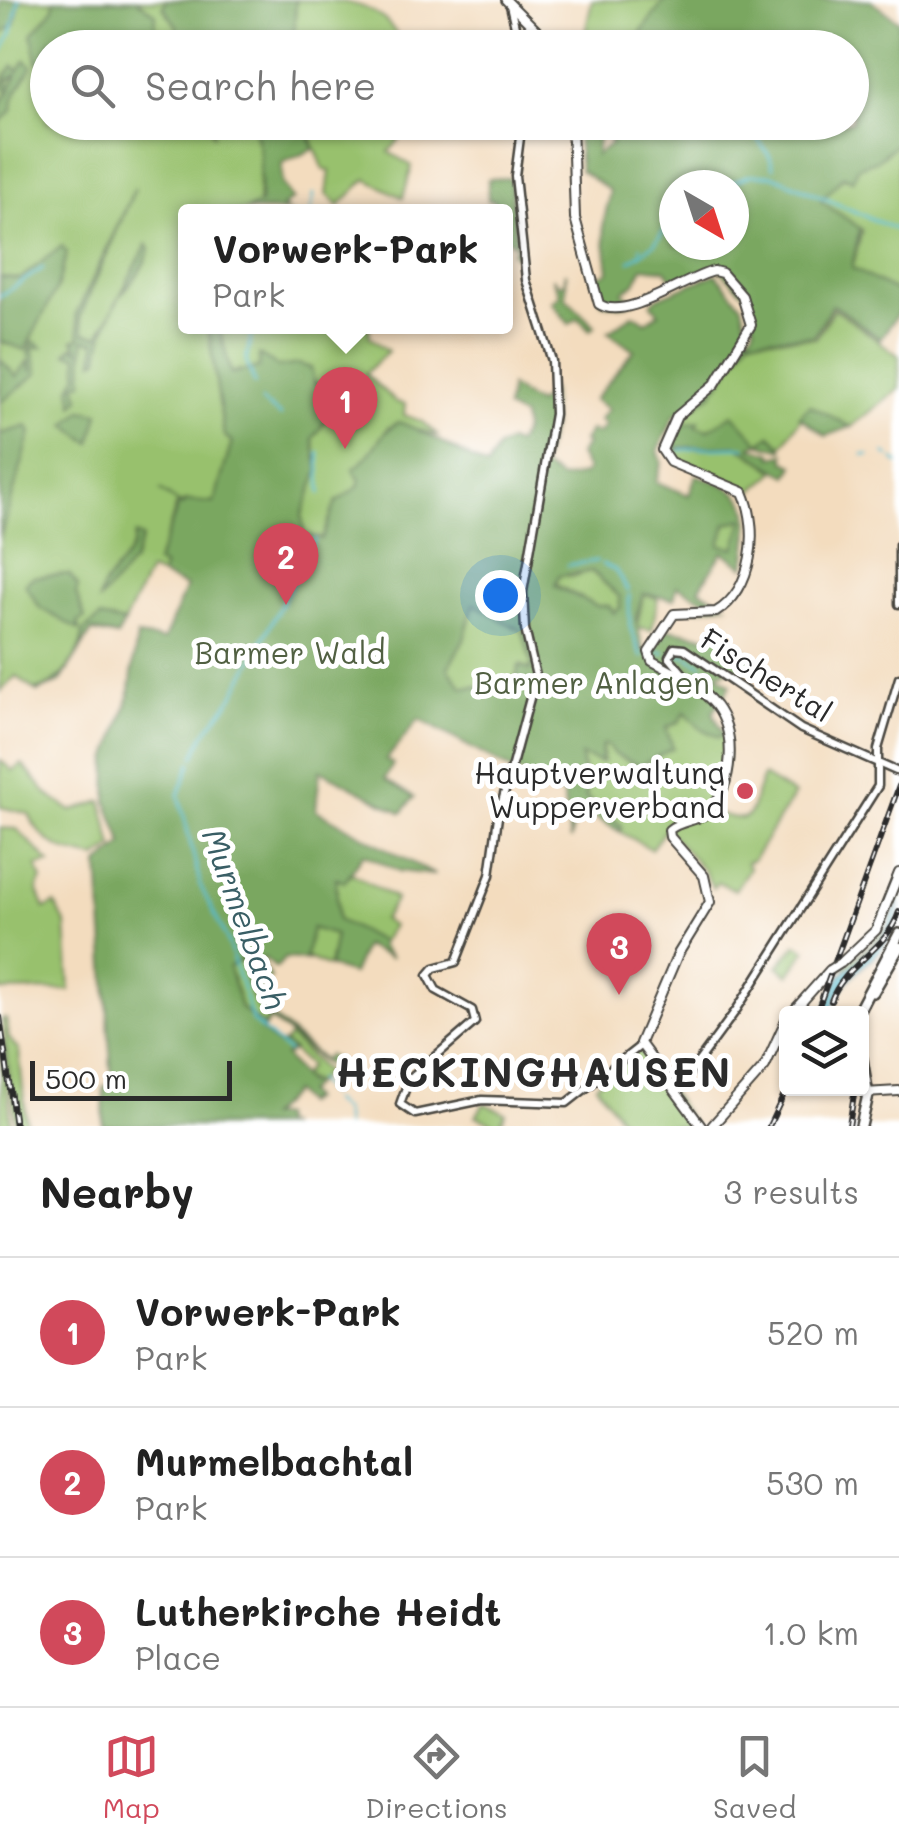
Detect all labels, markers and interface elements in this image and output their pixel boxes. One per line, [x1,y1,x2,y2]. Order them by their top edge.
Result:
search box [30,30,869,140]
icon: search [65,58,120,113]
text: Search here [145,60,376,110]
north arrow [659,170,749,260]
popup [178,204,513,334]
text: Vorwerk-Park [213,223,478,273]
text: Park [213,273,285,315]
pin: 1 [312,366,378,449]
pin: 2 [254,522,318,605]
your location [475,570,526,621]
street label: Fischertal [694,618,840,731]
park label: Barmer Wald [194,632,386,672]
park label: Barmer Anlagen [474,662,710,702]
place label: Hauptverwaltung Wupperverband [474,752,725,826]
marker: Hauptverwaltung Wupperverband [734,780,756,802]
water label: Murmelbach [194,822,298,1015]
pin: 3 [586,912,652,995]
map controls [779,1006,869,1096]
button: layers [779,1006,869,1096]
district label: HECKINGHAUSEN [335,1045,733,1097]
scale bar [30,1056,232,1100]
text: 500 m [45,1060,127,1096]
text: Nearby [40,1164,194,1219]
text: 3 results [723,1170,859,1212]
text: Vorwerk-Park [135,1286,401,1336]
text: 1 [65,1311,80,1353]
text: 520 m [767,1311,859,1353]
text: Park [135,1336,208,1378]
text: Murmelbachtal [135,1436,413,1486]
text: 2 [64,1461,81,1503]
text: 530 m [766,1461,859,1503]
text: Park [135,1486,208,1528]
text: Lutherkirche Heidt [135,1586,501,1636]
text: 3 [63,1611,82,1653]
text: 1.0 km [763,1611,859,1653]
text: Place [135,1636,221,1678]
tab: Map [103,1729,160,1825]
tab: Directions [365,1729,508,1825]
tab: Saved [713,1729,796,1825]

